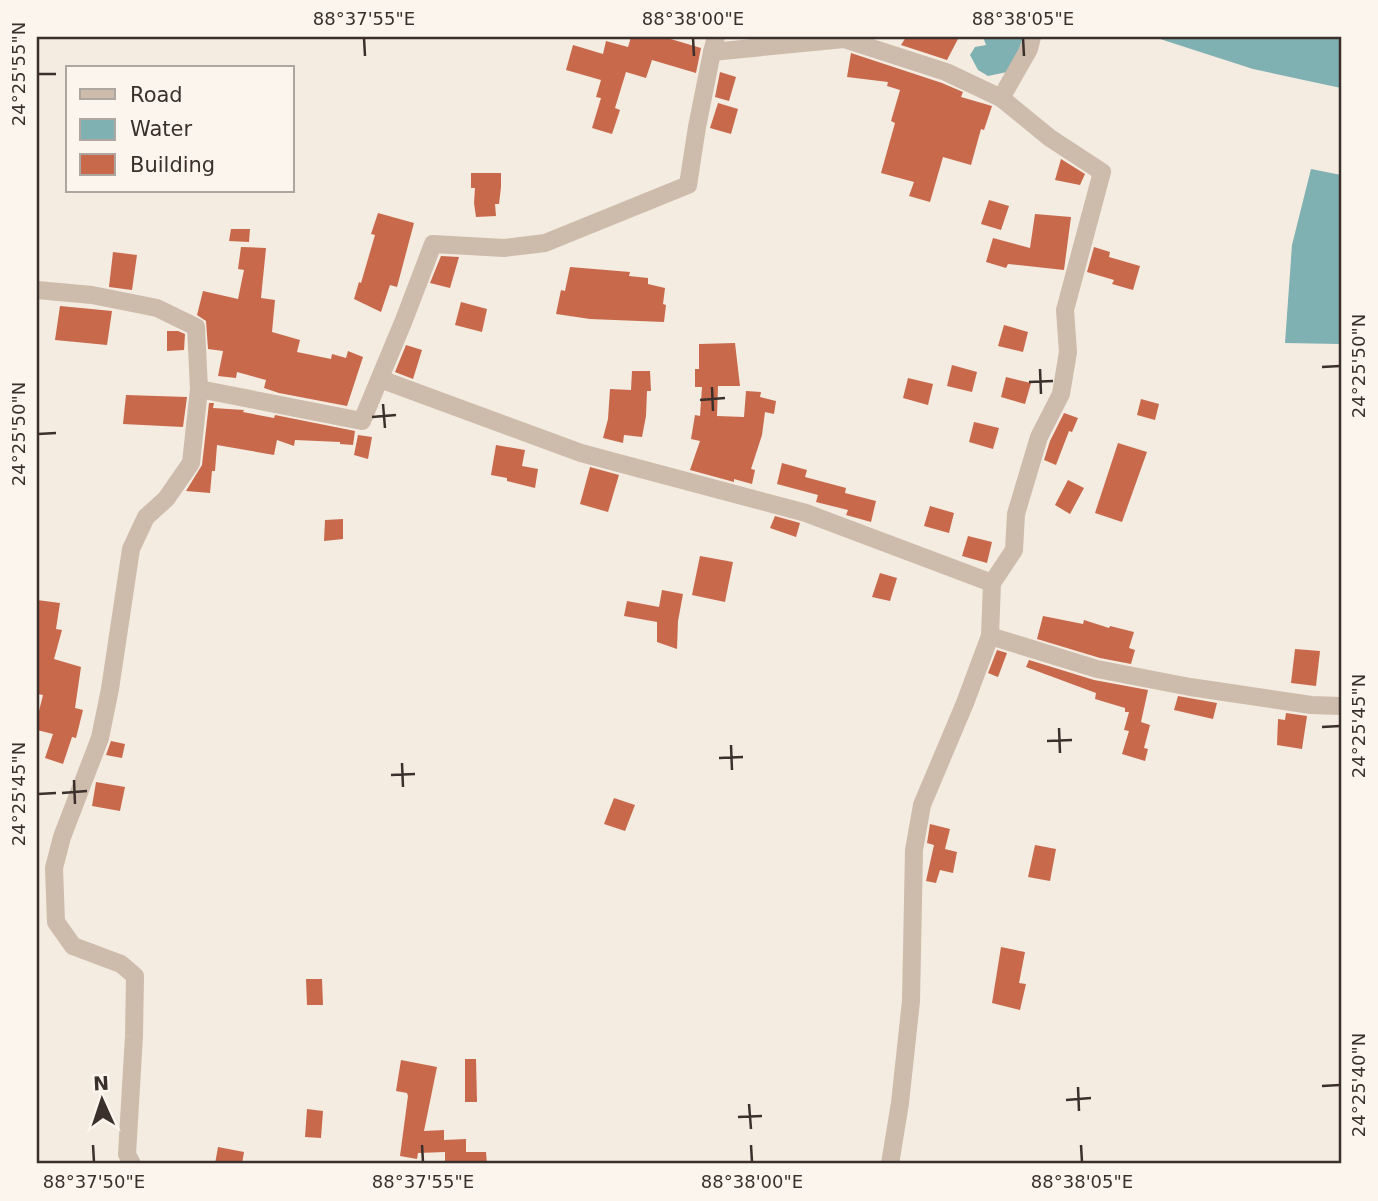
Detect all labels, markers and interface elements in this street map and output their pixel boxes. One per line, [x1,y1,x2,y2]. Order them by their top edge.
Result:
text: 88°37'55"E [313,8,415,29]
text: 88°38'00"E [642,8,744,29]
text: 88°38'05"E [972,8,1074,29]
text: 24°25'55"N [8,22,29,126]
legend [66,66,294,192]
text: Road [130,83,183,107]
text: Water [130,117,192,141]
text: Building [130,153,215,177]
text: 24°25'50"N [1348,314,1369,418]
text: 24°25'50"N [8,382,29,486]
text: 24°25'45"N [1348,674,1369,778]
text: 24°25'45"N [8,742,29,846]
text: 24°25'40"N [1348,1033,1369,1137]
north arrow [66,1064,136,1134]
text: N [93,1072,110,1094]
text: 88°37'50"E [43,1171,145,1192]
text: 88°37'55"E [372,1171,474,1192]
text: 88°38'00"E [701,1171,803,1192]
text: 88°38'05"E [1031,1171,1133,1192]

